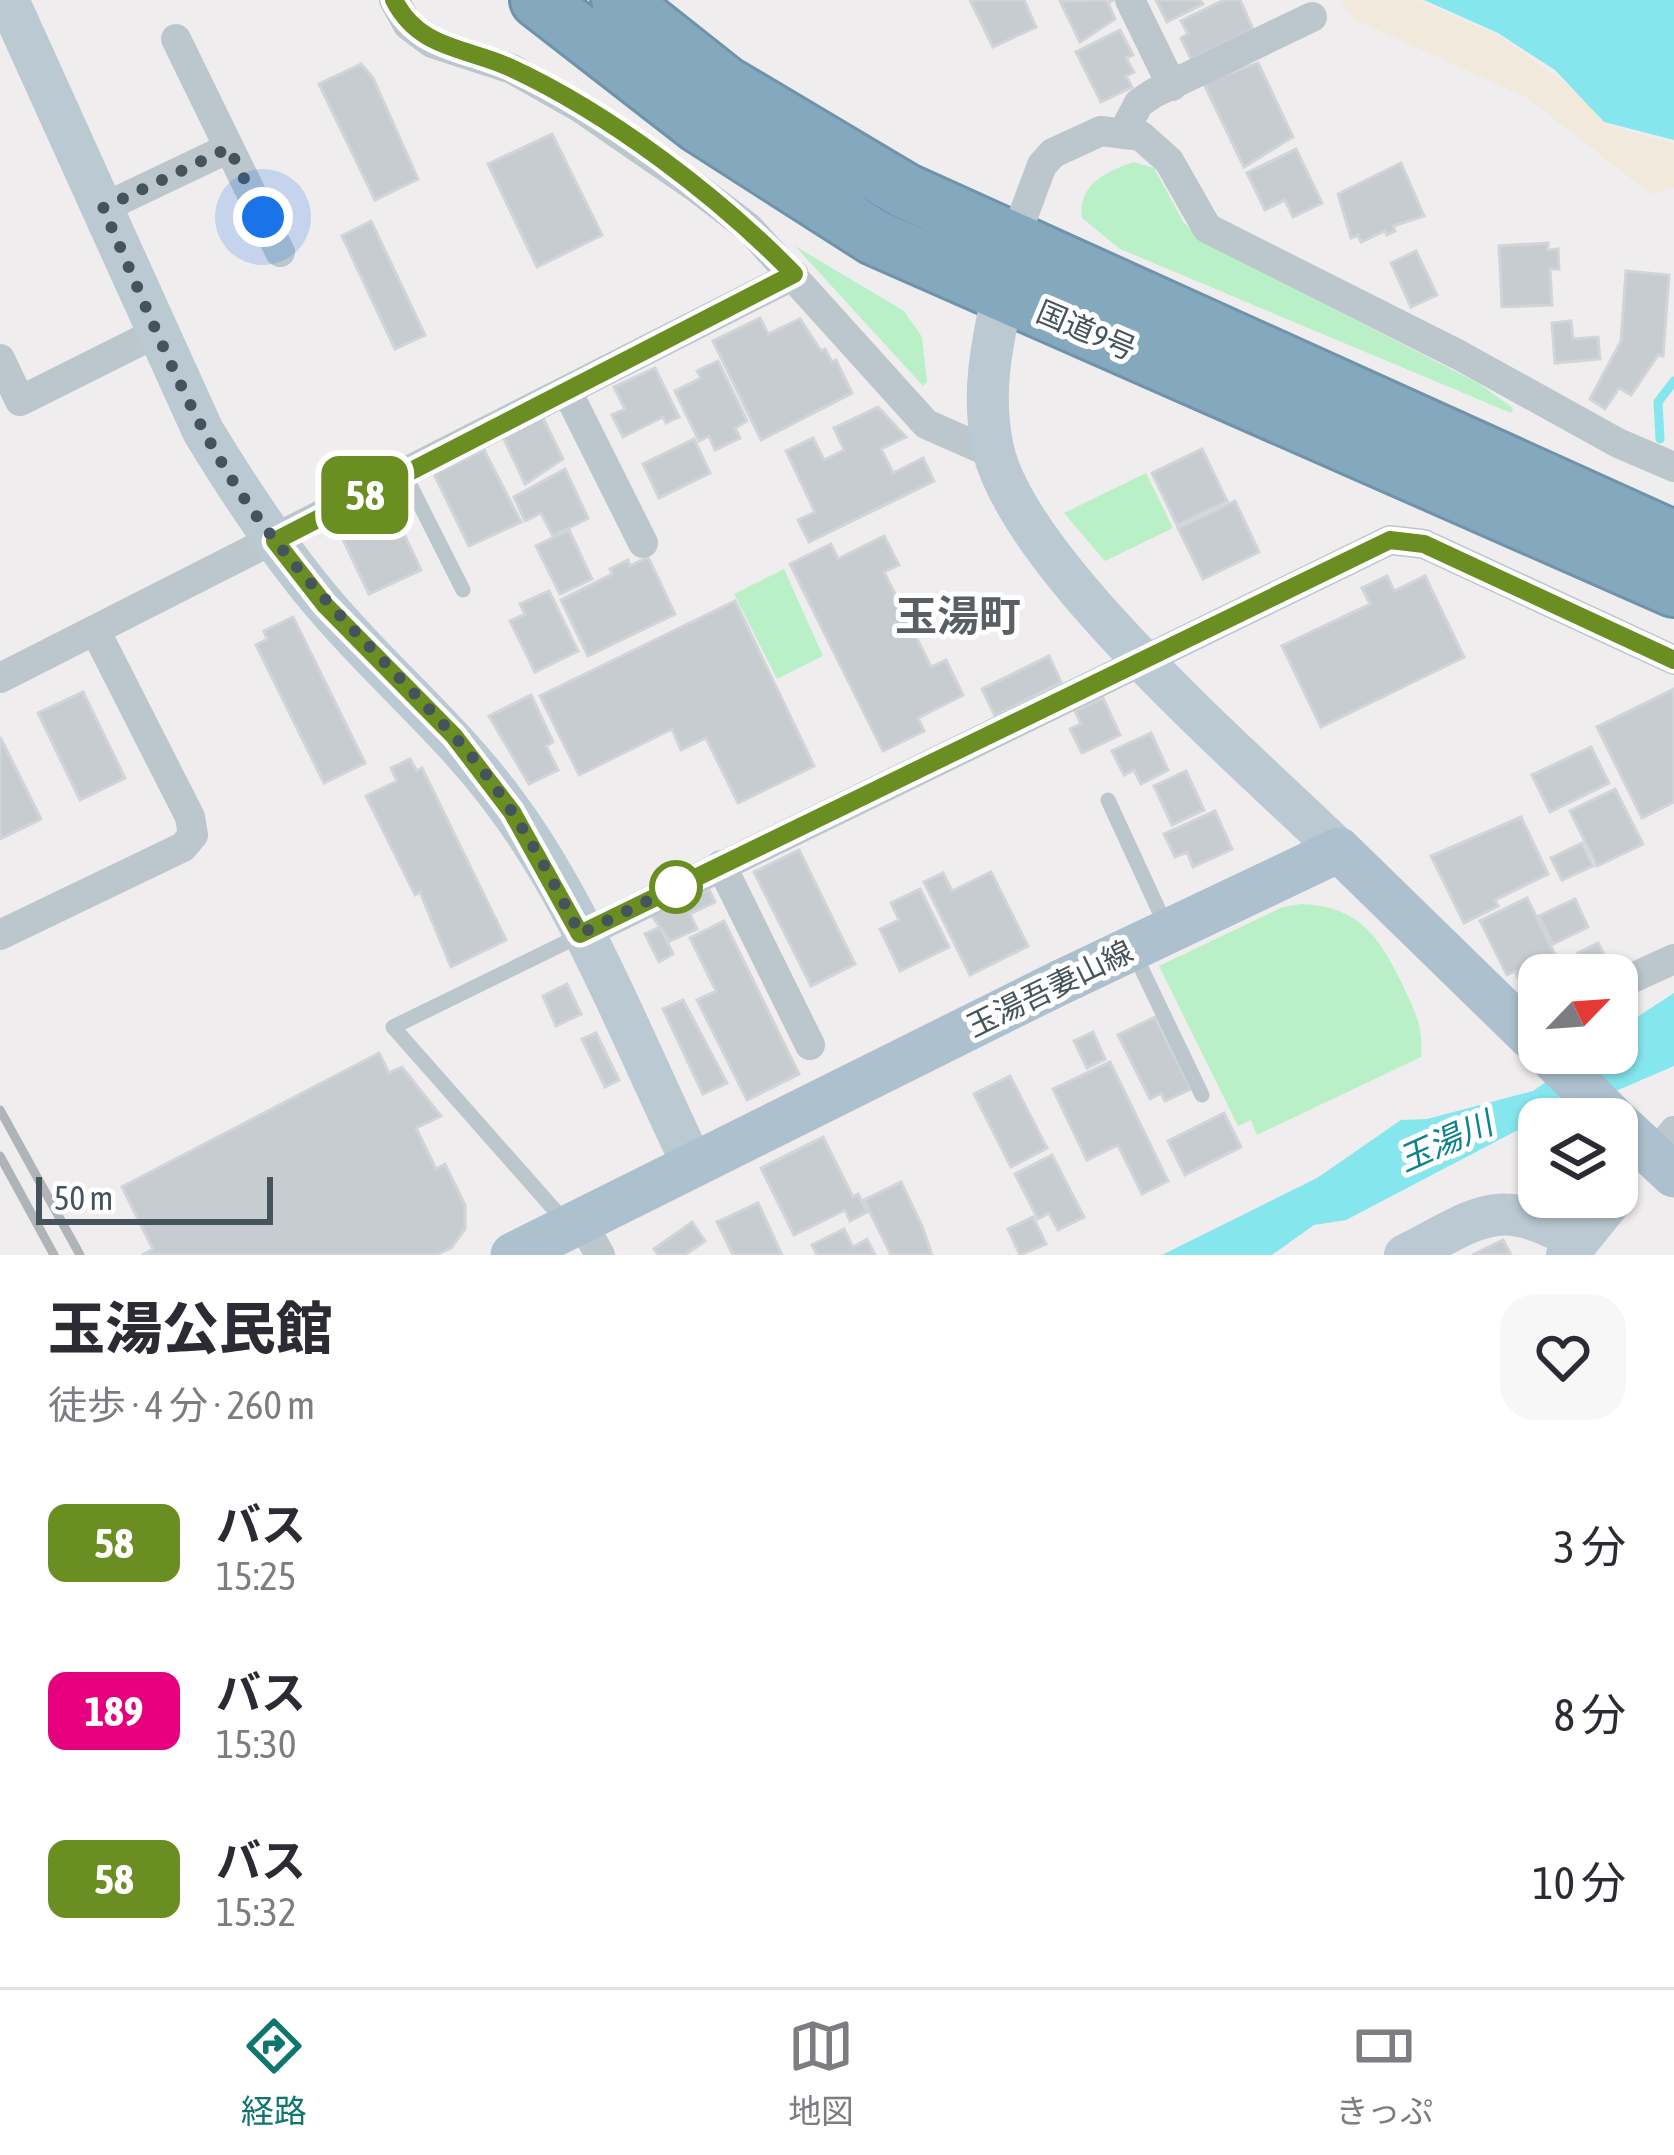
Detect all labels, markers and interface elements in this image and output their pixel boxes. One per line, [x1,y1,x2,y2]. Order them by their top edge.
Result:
your location [233,187,293,247]
street label: 国道9号 [1032,294,1141,366]
line badge: 58 [311,456,419,534]
text: 58 [345,471,385,519]
district label: 玉湯町 [895,592,1021,640]
unlabelled marker [651,862,701,912]
street label: 玉湯吾妻山線 [961,933,1138,1043]
north arrow [1518,954,1638,1074]
map controls [1518,954,1638,1218]
button: layers [1518,1098,1638,1218]
water label: 玉湯川 [1392,1102,1501,1178]
scale bar [36,1171,273,1224]
text: 50 m [54,1179,113,1217]
button: heart [1500,1294,1626,1420]
text: 玉湯公民館 [48,1296,333,1361]
text: 徒歩 · 4 分 · 260 m [48,1383,315,1427]
text: バス [216,1499,306,1551]
text: 58 [94,1519,134,1567]
text: 3 分 [1554,1521,1626,1573]
text: 15:25 [216,1554,296,1598]
text: バス [216,1667,306,1719]
text: 189 [84,1687,144,1735]
text: 8 分 [1554,1689,1626,1741]
text: 15:30 [216,1722,296,1766]
text: バス [216,1835,306,1887]
text: 58 [94,1855,134,1903]
text: 10 分 [1533,1857,1626,1909]
text: 15:32 [216,1890,296,1934]
tab: 経路 [241,2013,307,2133]
tab: 地図 [788,2013,854,2133]
tab: きっぷ [1336,2013,1433,2133]

